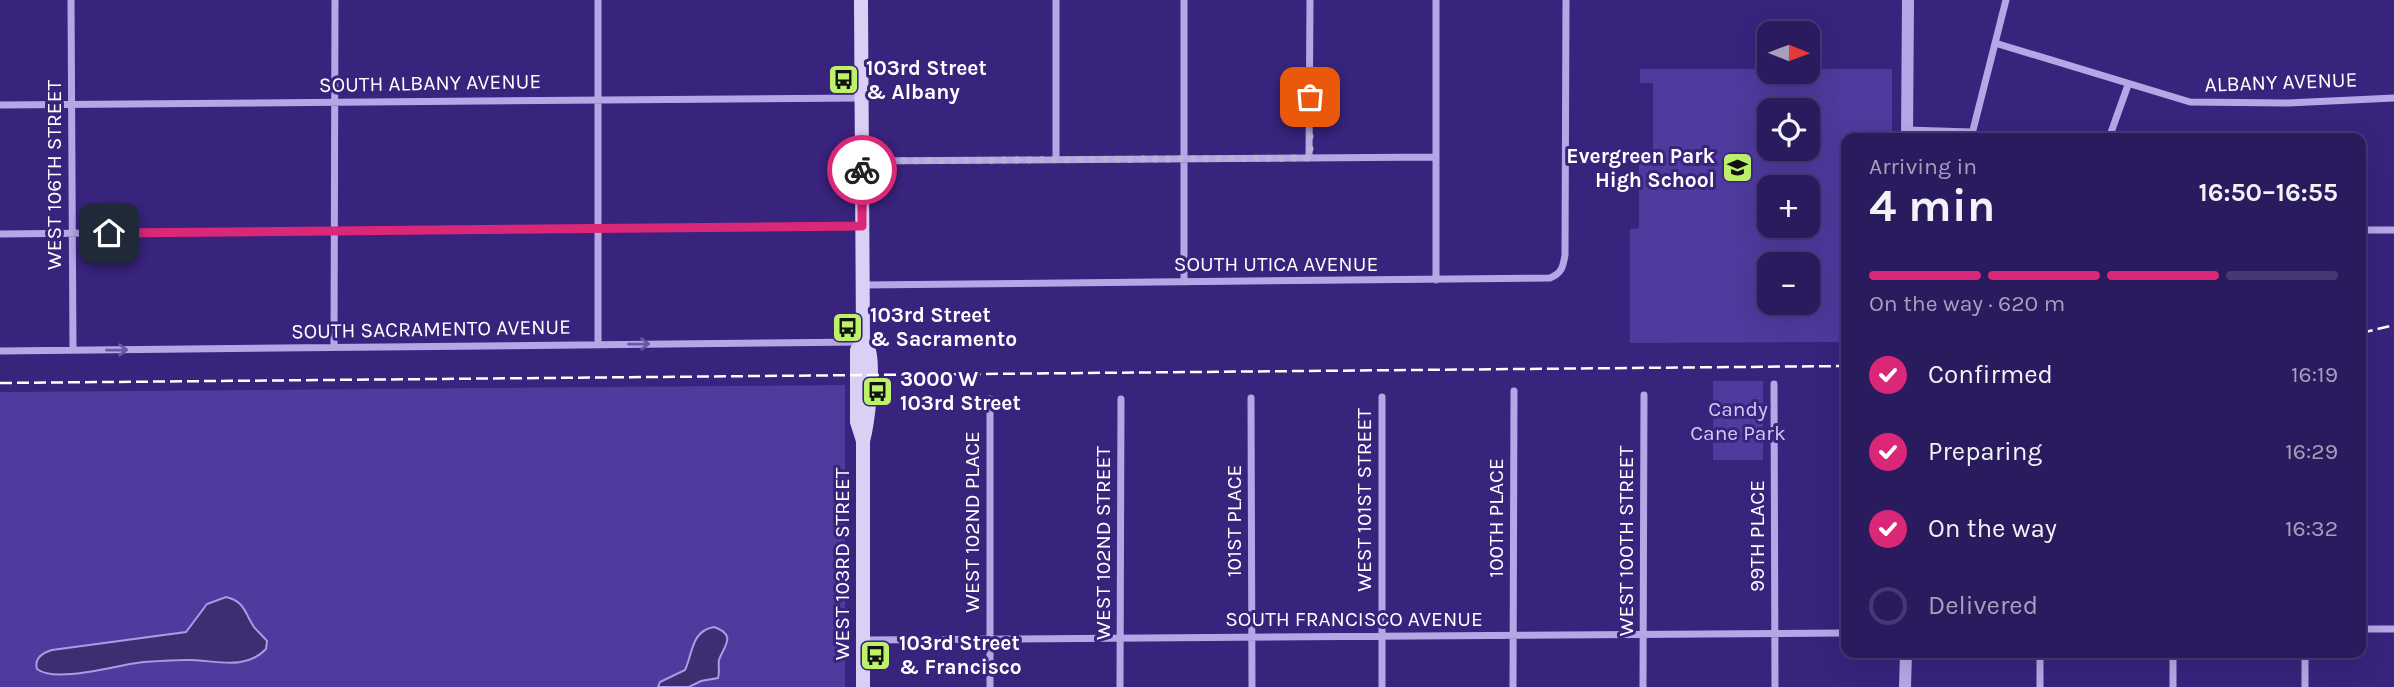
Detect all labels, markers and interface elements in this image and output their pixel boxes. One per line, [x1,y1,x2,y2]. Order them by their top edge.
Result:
north arrow [1757,21,1820,84]
map controls [1757,21,1820,315]
place label: 103rd Street & Albany [866,56,987,104]
bus stop icon: 103rd Street & Albany [826,63,860,97]
pin [1280,67,1340,127]
street label: ALBANY AVENUE [2204,67,2358,97]
street label: SOUTH ALBANY AVENUE [319,69,541,97]
icon: bag [1291,78,1329,116]
street label: WEST 106TH STREET [42,80,66,270]
button: locate [1757,98,1820,161]
courier [827,135,897,205]
place label: Evergreen Park High School [1566,144,1716,192]
icon: bike [843,151,881,189]
school or university icon: Evergreen Park High School [1721,151,1755,185]
text: Arriving in [1869,153,1977,180]
button: + [1757,175,1820,238]
text: 16:50–16:55 [2198,177,2338,208]
text: 4 min [1869,179,1995,233]
pin [79,203,139,263]
icon: home [90,214,128,252]
street label: SOUTH UTICA AVENUE [1174,252,1378,276]
button: − [1757,252,1820,315]
text: On the way · 620 m [1869,290,2065,317]
place label: 103rd Street & Sacramento [870,303,1017,351]
bus stop icon: 103rd Street & Sacramento [830,310,864,344]
street label: SOUTH SACRAMENTO AVENUE [291,315,571,343]
one-way arrow [627,337,650,351]
one-way arrow [105,343,128,356]
icon: check [1869,356,1907,394]
text: Confirmed [1928,359,2053,390]
text: 16:19 [2291,361,2338,388]
place label: 3000 W 103rd Street [900,367,1021,415]
bus stop icon: 3000 W 103rd Street [860,374,894,408]
park label: Candy Cane Park [1690,397,1786,445]
street label: WEST 101ST STREET [1352,408,1376,592]
street label: WEST 102ND PLACE [960,431,984,613]
icon: check [1869,433,1907,471]
text: Preparing [1928,436,2042,467]
text: 16:29 [2285,438,2338,465]
street label: WEST 100TH STREET [1614,445,1638,636]
street label: WEST 102ND STREET [1091,446,1115,640]
street label: 100TH PLACE [1484,458,1508,578]
street label: 101ST PLACE [1222,465,1246,577]
street label: WEST 103RD STREET [830,467,854,660]
street label: 99TH PLACE [1745,480,1769,592]
icon: check [1869,510,1907,548]
text: On the way [1928,513,2057,544]
text: 16:32 [2285,515,2338,542]
text: Delivered [1928,590,2038,621]
street label: SOUTH FRANCISCO AVENUE [1225,607,1483,631]
place label: 103rd Street & Francisco [899,631,1022,679]
bus stop icon: 103rd Street & Francisco [859,638,893,672]

